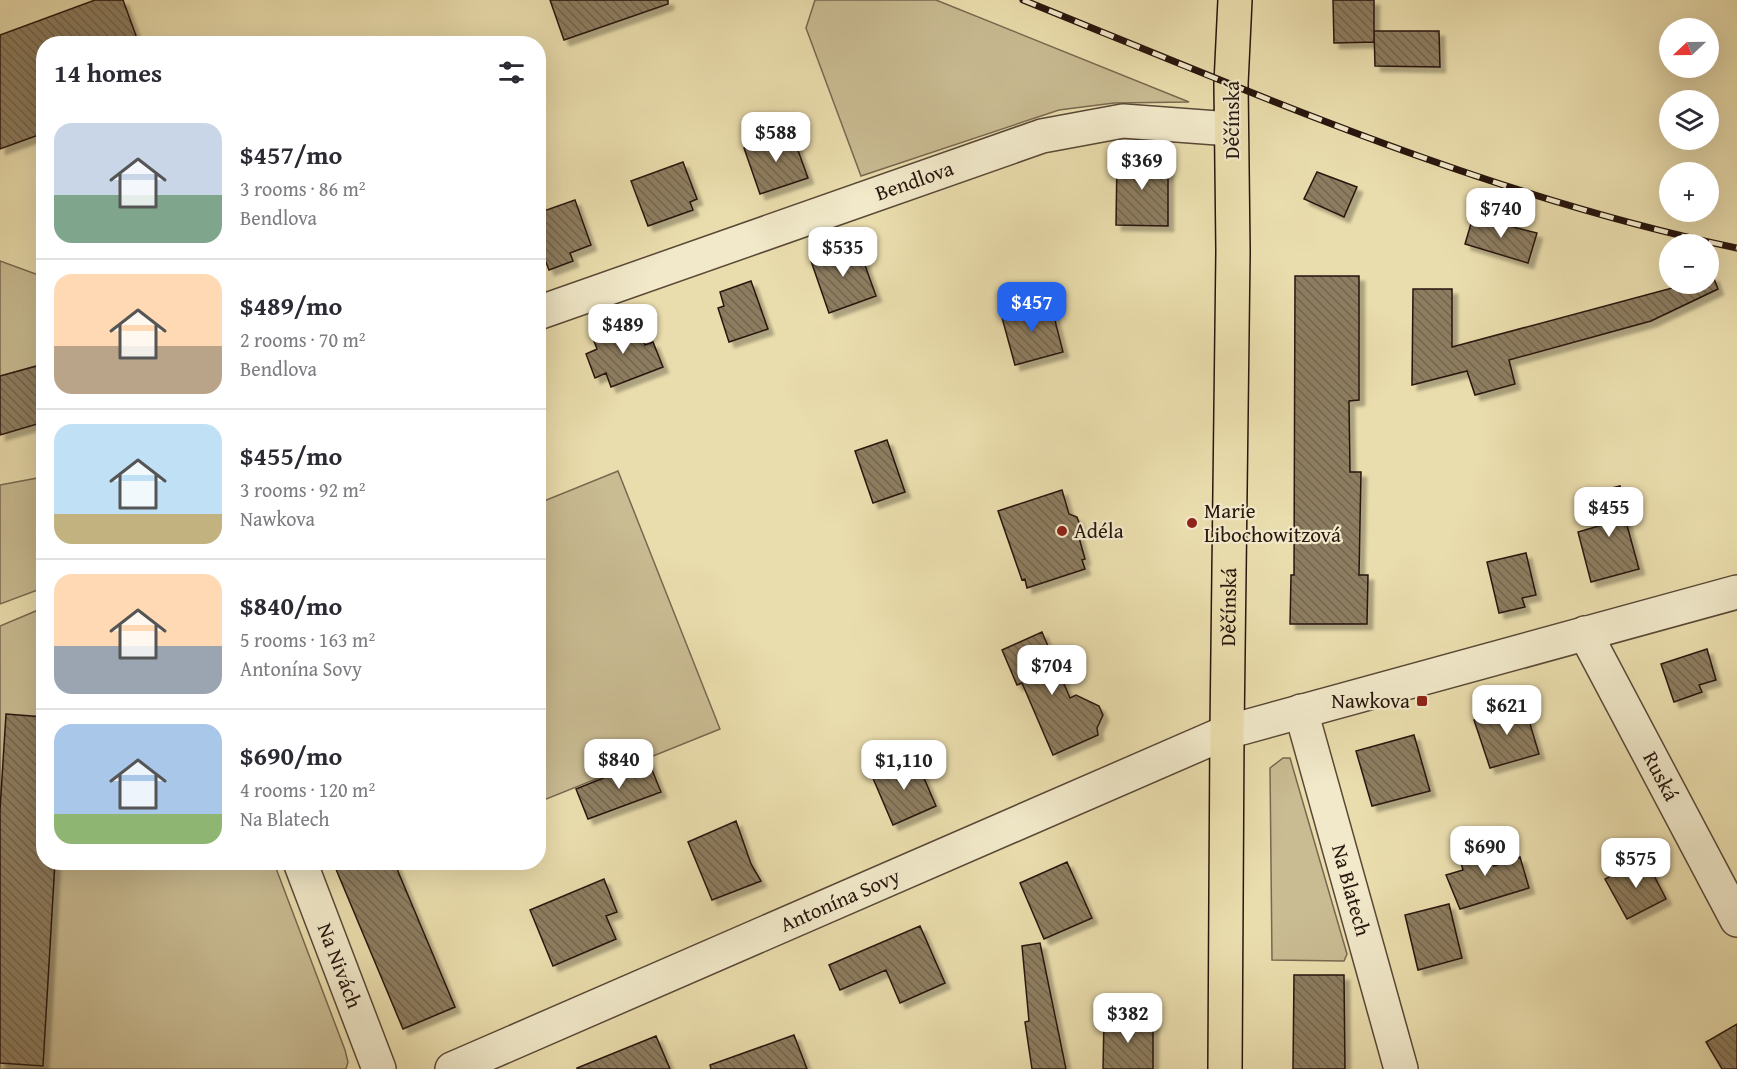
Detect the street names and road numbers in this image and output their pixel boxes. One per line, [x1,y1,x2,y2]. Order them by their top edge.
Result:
street label: Děčínská [1216,81,1247,159]
street label: Bendlova [871,152,958,208]
street label: Děčínská [1212,567,1244,646]
street label: Ruská [1635,746,1687,806]
street label: Na Blatech [1324,841,1379,940]
street label: Antonína Sovy [775,860,905,940]
street label: Na Nivách [310,918,370,1013]

